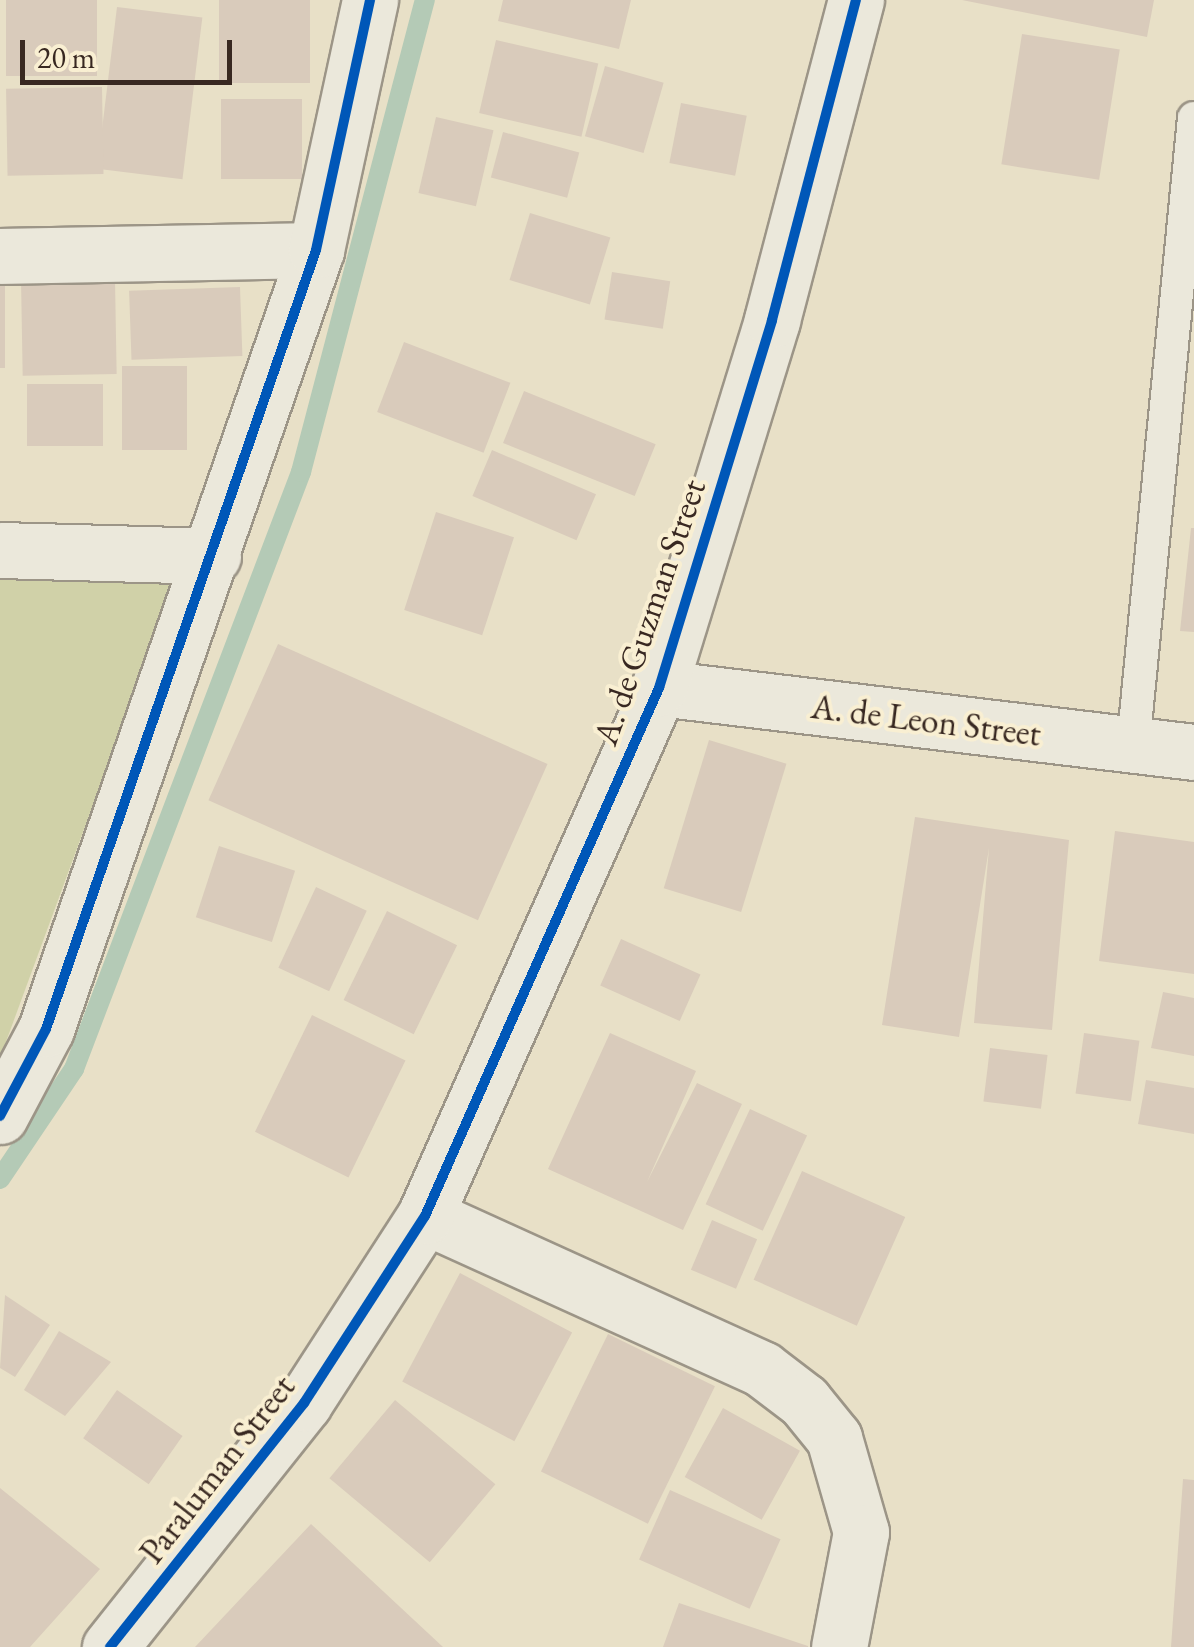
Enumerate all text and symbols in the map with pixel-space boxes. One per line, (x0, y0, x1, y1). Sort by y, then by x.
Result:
scale bar (25, 20, 238, 82)
text: 20 m (37, 38, 95, 77)
street label: A. de Guzman Street (584, 474, 714, 750)
street label: A. de Leon Street (809, 685, 1043, 755)
street label: Paraluman Street (130, 1366, 304, 1572)

